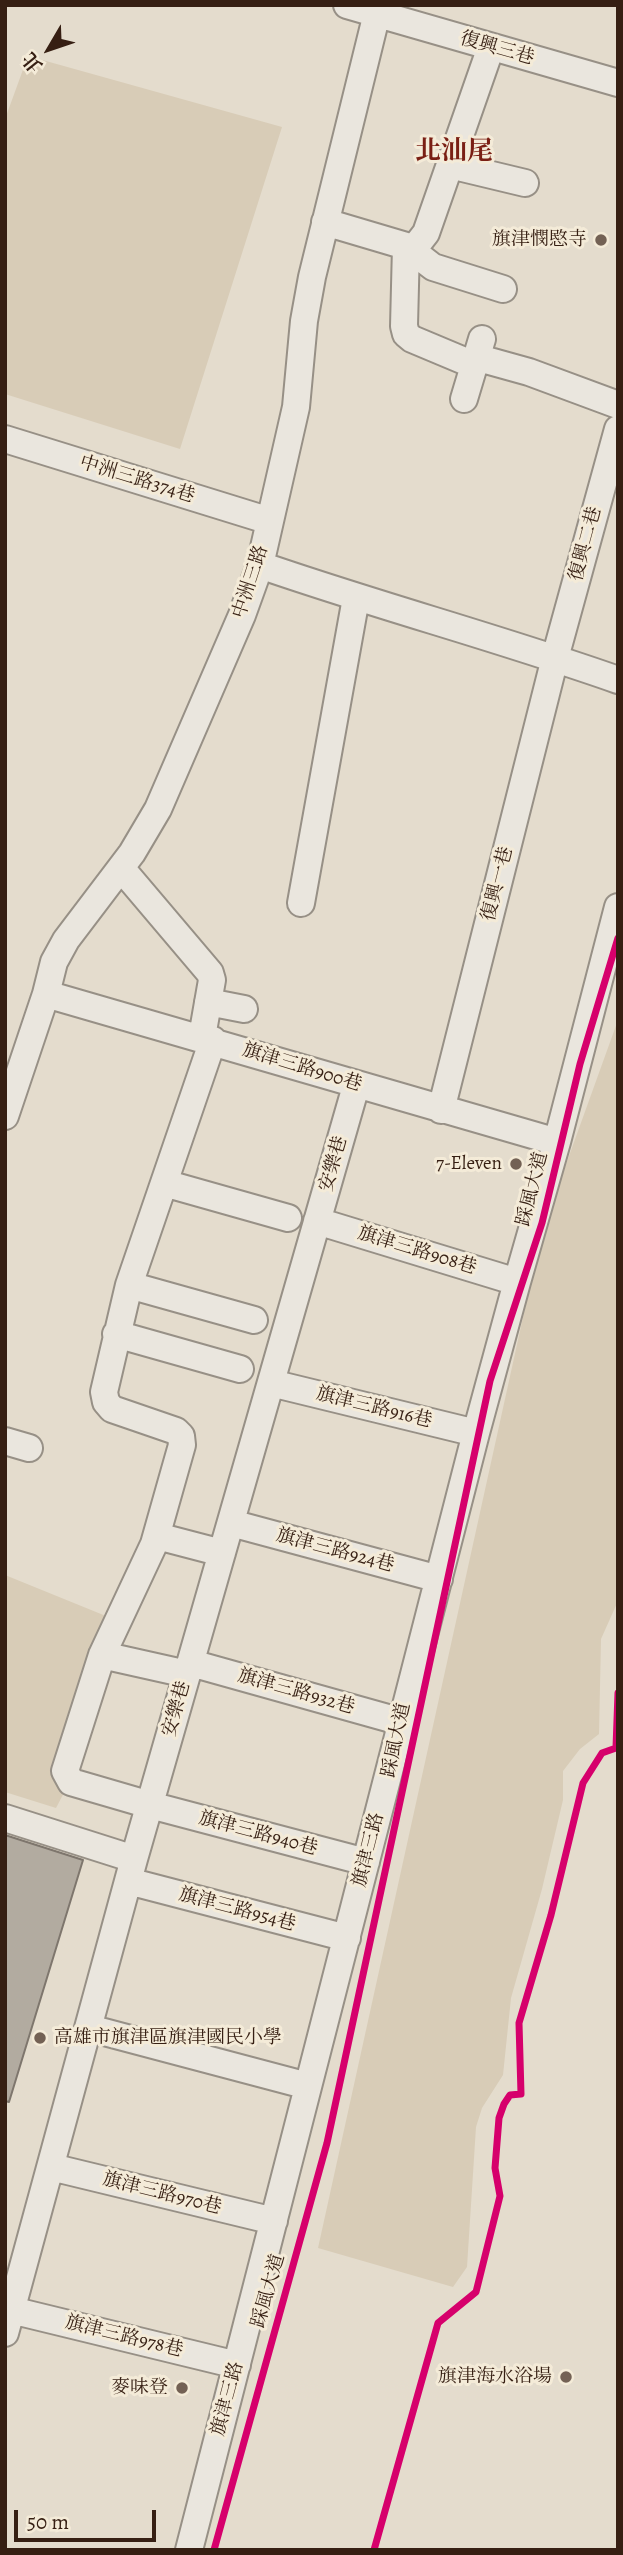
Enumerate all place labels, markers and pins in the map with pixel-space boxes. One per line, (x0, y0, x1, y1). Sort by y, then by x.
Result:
place label: 旗津憫愍寺 (492, 229, 587, 251)
marker: 旗津憫愍寺 (593, 232, 609, 248)
place label: 7-Eleven (436, 1153, 502, 1175)
marker: 7-Eleven (508, 1156, 524, 1172)
place label: 高雄市旗津區旗津國民小學 (54, 2027, 282, 2049)
marker: 高雄市旗津區旗津國民小學 (32, 2030, 48, 2046)
place label: 旗津海水浴場 (438, 2366, 552, 2388)
marker: 旗津海水浴場 (558, 2369, 574, 2385)
place label: 麥味登 (111, 2377, 168, 2399)
marker: 麥味登 (174, 2380, 190, 2396)

